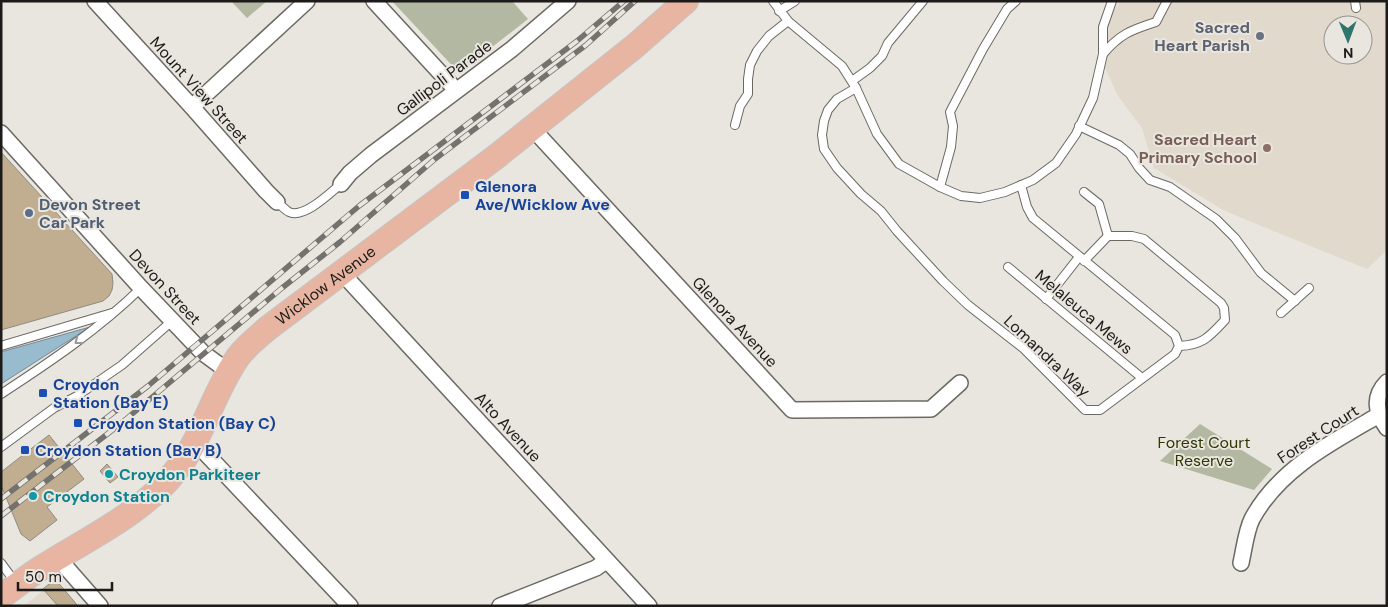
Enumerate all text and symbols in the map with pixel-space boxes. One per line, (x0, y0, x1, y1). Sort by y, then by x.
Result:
north arrow (1323, 15, 1373, 65)
place label: Sacred Heart Parish (1154, 17, 1250, 56)
marker: Sacred Heart Parish (1254, 30, 1266, 42)
street label: Mount View Street (145, 32, 253, 148)
street label: Gallipoli Parade (392, 35, 496, 121)
text: N (1343, 44, 1353, 62)
place label: Sacred Heart Primary School (1139, 129, 1257, 168)
marker: Sacred Heart Primary School (1261, 142, 1273, 154)
place label: Glenora Ave/Wicklow Ave (475, 176, 610, 215)
marker: Glenora Ave/Wicklow Ave (459, 189, 471, 201)
place label: Devon Street Car Park (39, 194, 141, 233)
marker: Devon Street Car Park (23, 207, 35, 219)
street label: Wicklow Avenue (271, 240, 380, 329)
street label: Devon Street (125, 245, 205, 329)
street label: Melaleuca Mews (1031, 265, 1137, 359)
street label: Glenora Avenue (688, 272, 782, 372)
street label: Lomandra Way (999, 311, 1095, 401)
one-way arrow (74, 335, 84, 344)
place label: Croydon Station (Bay E) (53, 374, 169, 413)
marker: Croydon Station (Bay E) (37, 387, 49, 399)
street label: Alto Avenue (470, 388, 546, 466)
street label: Forest Court (1273, 400, 1363, 468)
place label: Croydon Station (Bay C) (88, 413, 276, 434)
marker: Croydon Station (Bay C) (72, 417, 84, 429)
park label: Forest Court Reserve (1158, 432, 1250, 471)
place label: Croydon Station (Bay B) (35, 440, 222, 461)
marker: Croydon Station (Bay B) (19, 444, 31, 456)
place label: Croydon Parkiteer (119, 464, 261, 485)
marker: Croydon Parkiteer (103, 468, 115, 480)
place label: Croydon Station (43, 486, 170, 507)
marker: Croydon Station (27, 490, 39, 502)
scale bar (18, 560, 111, 592)
text: 50 m (25, 567, 62, 587)

